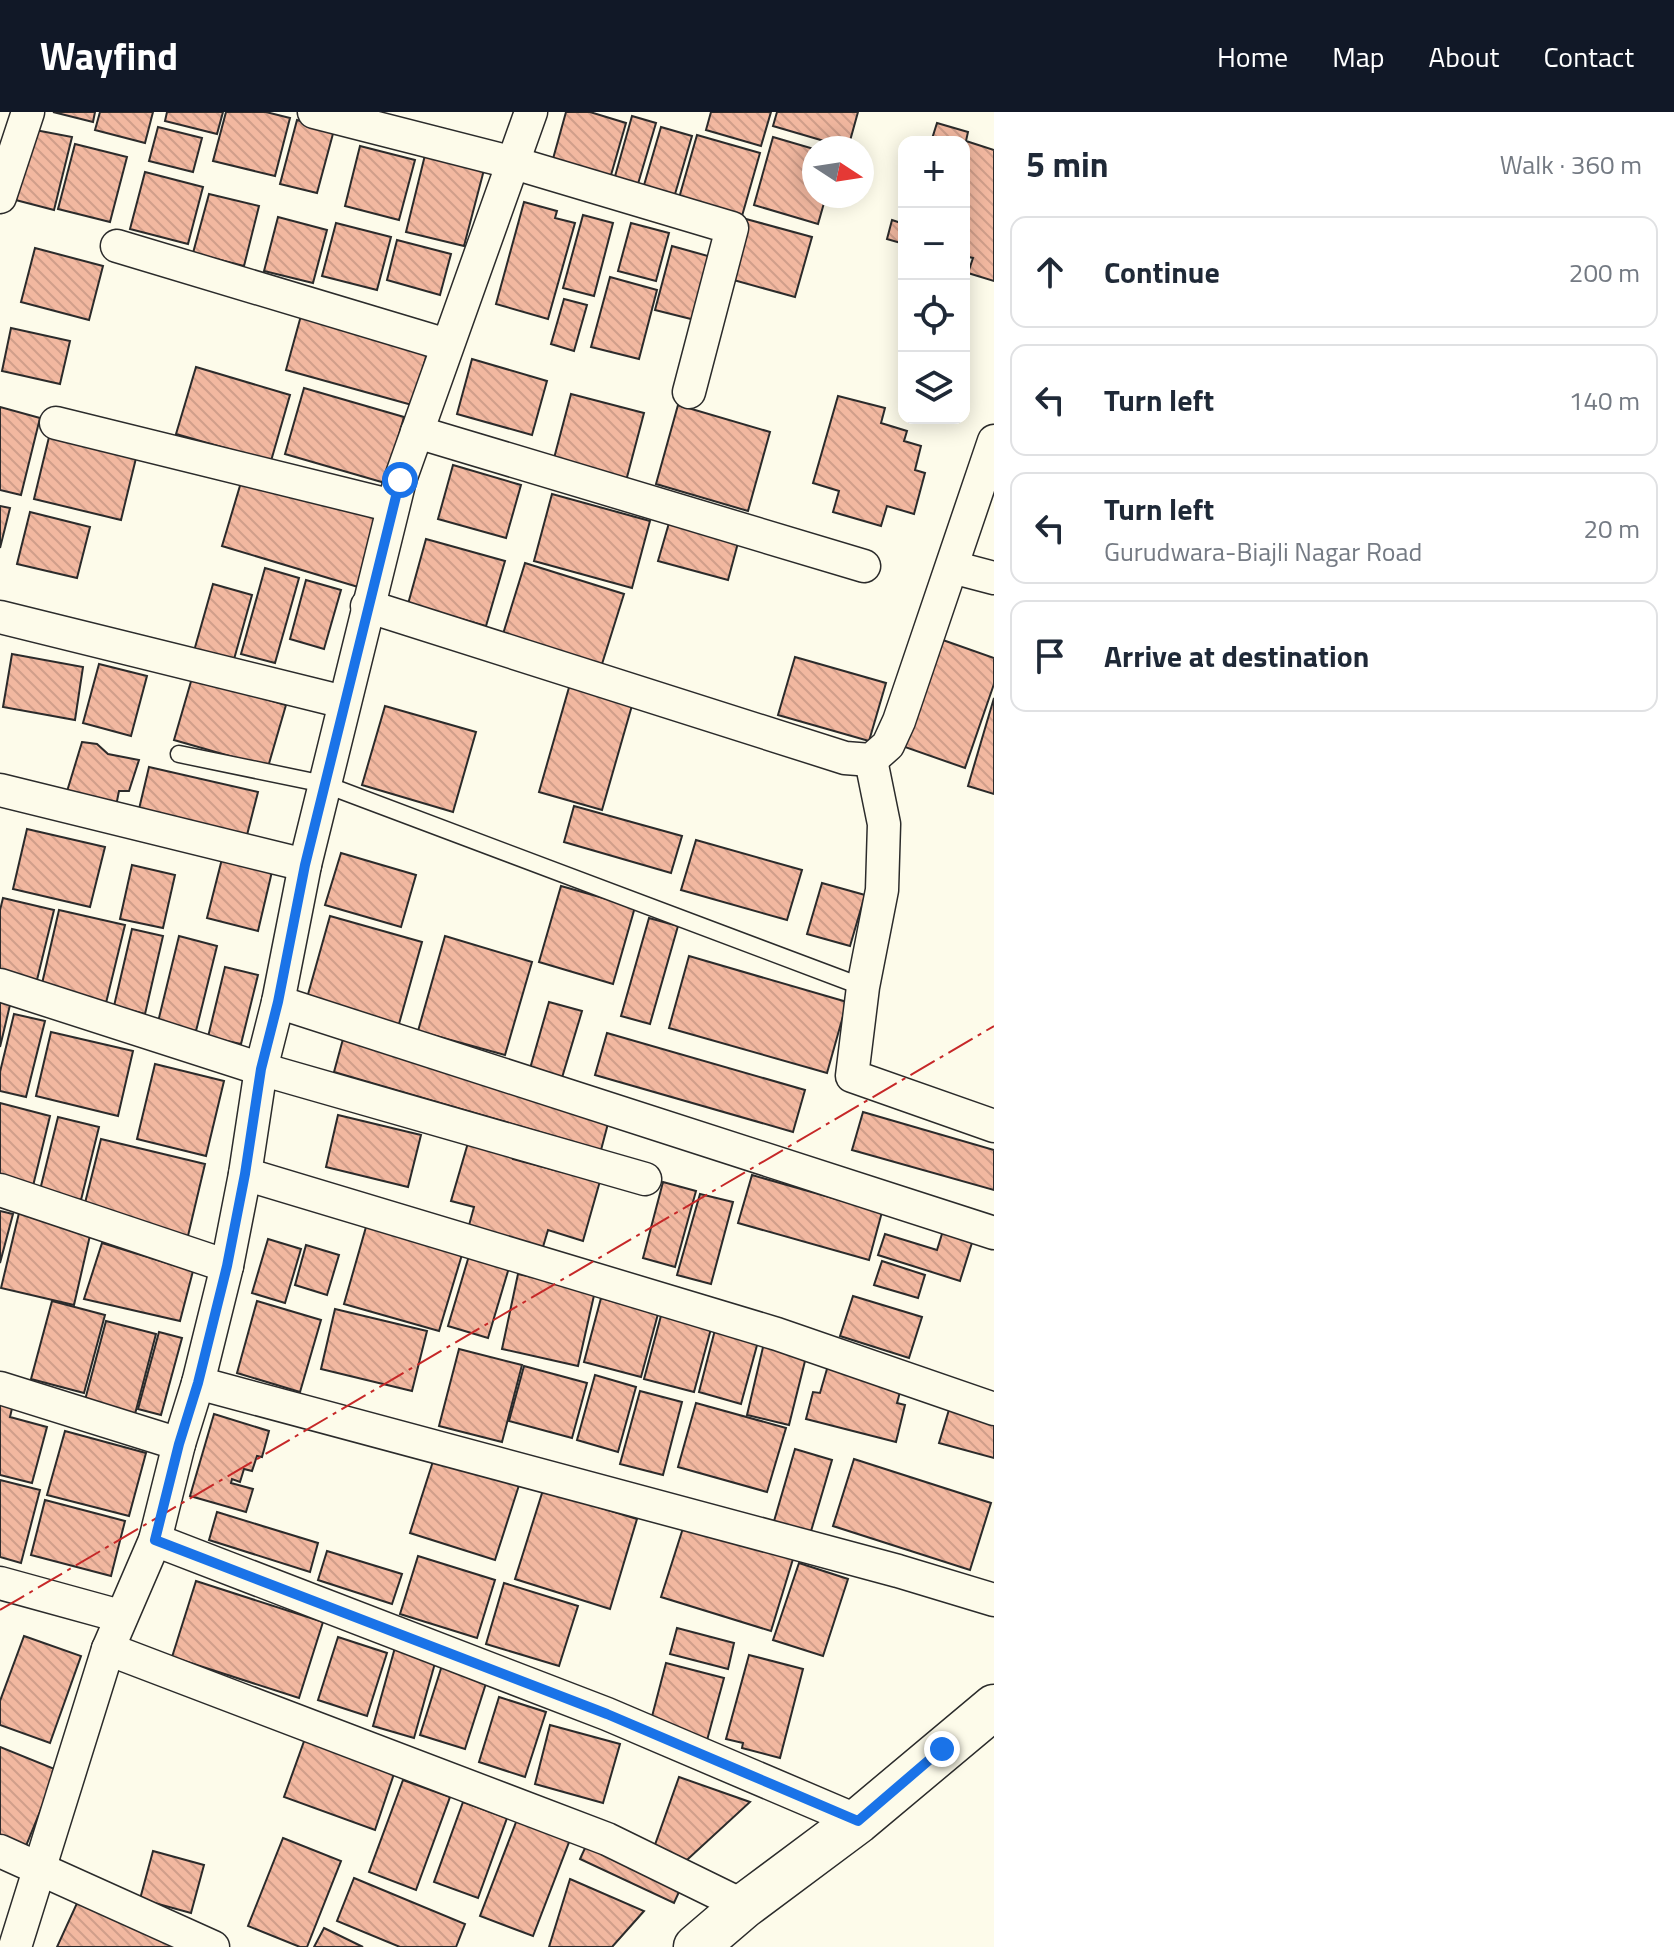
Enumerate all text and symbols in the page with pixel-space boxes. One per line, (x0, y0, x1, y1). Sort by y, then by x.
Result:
text: Wayfind (40, 27, 178, 85)
text: Home (1217, 35, 1288, 78)
text: Map (1332, 35, 1385, 78)
text: About (1429, 35, 1499, 78)
text: Contact (1543, 35, 1634, 78)
north arrow (802, 136, 874, 208)
map controls (898, 136, 970, 424)
button: + (898, 136, 970, 208)
text: 5 min (1026, 138, 1109, 190)
text: Walk · 360 m (1500, 145, 1642, 184)
button: − (898, 208, 970, 280)
text: Continue (1104, 249, 1220, 295)
icon: ahead (1028, 250, 1072, 294)
text: 200 m (1569, 253, 1640, 292)
button: locate (898, 280, 970, 352)
button: layers (898, 352, 970, 424)
text: Turn left (1104, 377, 1214, 423)
icon: left (1028, 378, 1072, 422)
text: 140 m (1569, 381, 1640, 420)
route start (382, 462, 418, 498)
text: Turn left (1104, 486, 1214, 532)
icon: left (1028, 506, 1072, 550)
text: 20 m (1583, 509, 1640, 548)
text: Gurudwara-Biajli Nagar Road (1104, 532, 1422, 571)
text: Arrive at destination (1104, 633, 1369, 679)
icon: arrive (1028, 634, 1072, 678)
route end (924, 1731, 960, 1767)

